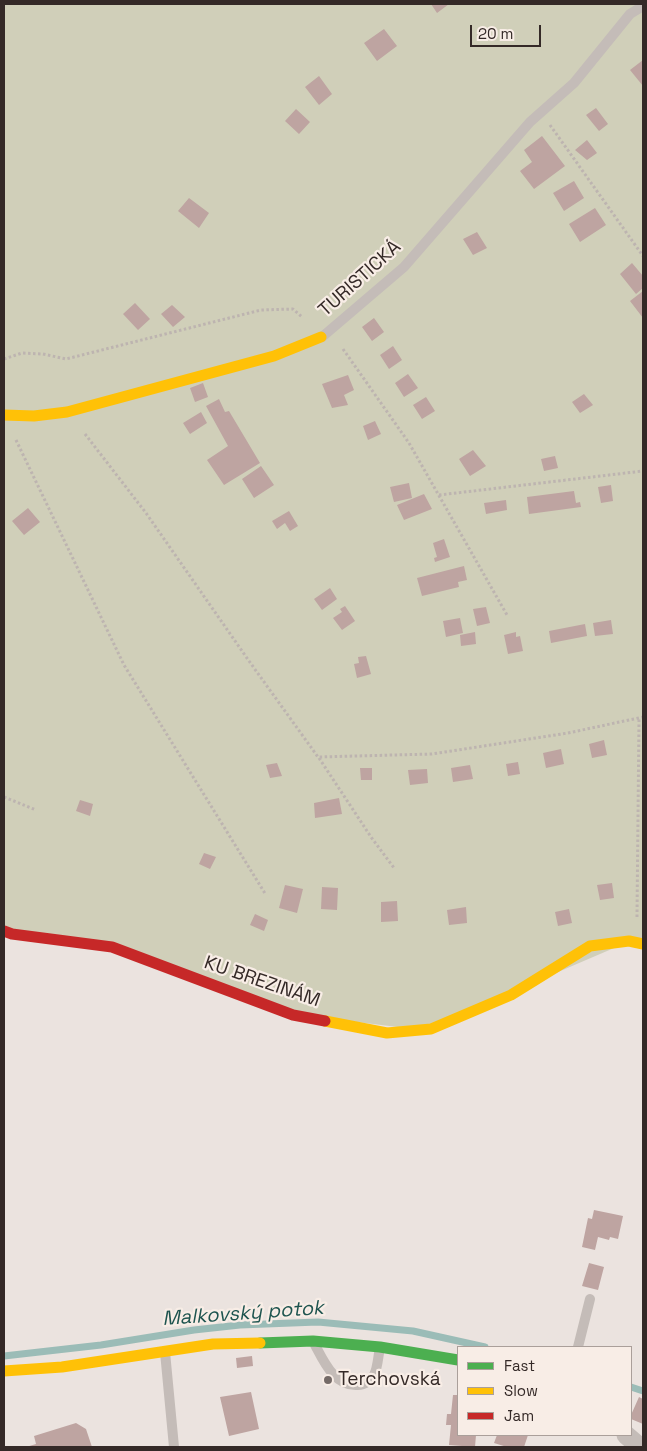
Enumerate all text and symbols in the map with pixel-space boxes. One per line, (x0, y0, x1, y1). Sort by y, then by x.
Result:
scale bar (472, 15, 543, 47)
text: 20 m (478, 24, 513, 43)
street label: TURISTICKÁ (314, 236, 406, 322)
street label: KU BREZINÁM (201, 952, 323, 1012)
water label: Malkovský potok (161, 1296, 325, 1332)
legend (457, 1346, 632, 1436)
text: Fast (504, 1356, 535, 1375)
place label: Terchovská (338, 1369, 441, 1391)
marker: Terchovská (322, 1374, 334, 1386)
text: Slow (504, 1381, 538, 1400)
text: Jam (504, 1406, 534, 1425)

